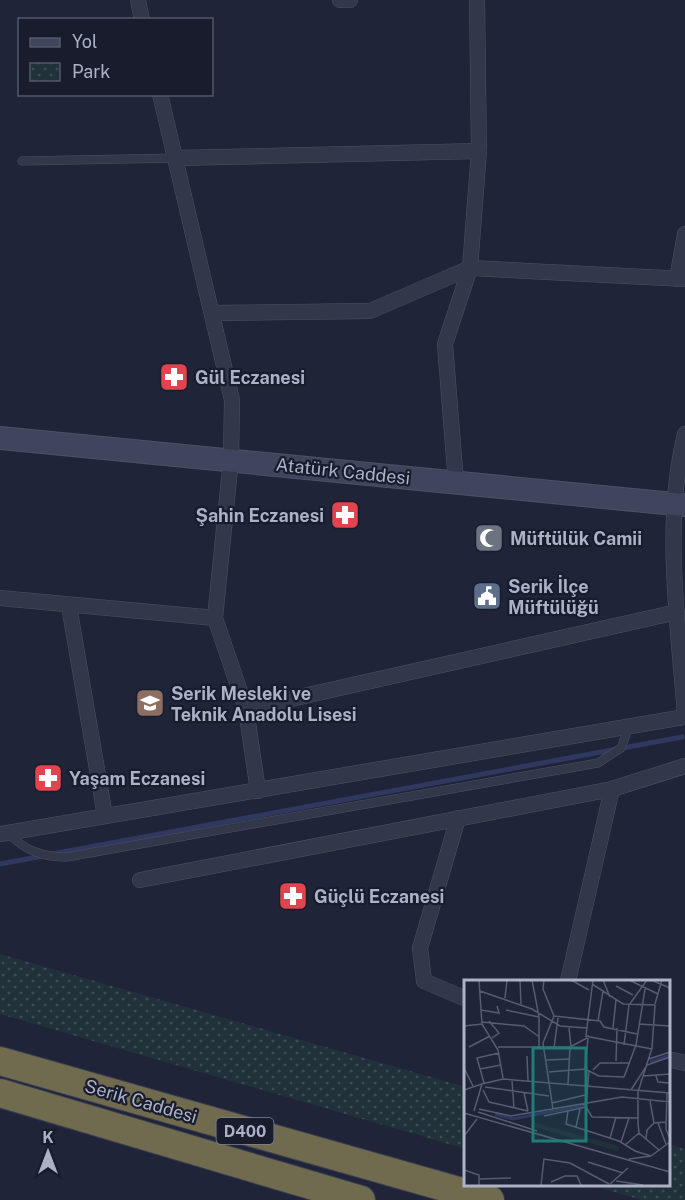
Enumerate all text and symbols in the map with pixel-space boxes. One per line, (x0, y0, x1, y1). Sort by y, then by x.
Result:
legend (18, 18, 213, 96)
text: Yol (72, 31, 97, 52)
text: Park (72, 61, 110, 82)
pharmacy icon: Gül Eczanesi (158, 361, 190, 393)
place label: Gül Eczanesi (195, 367, 305, 388)
street label: Atatürk Caddesi (275, 454, 411, 488)
pharmacy icon: Şahin Eczanesi (329, 499, 361, 531)
place label: Şahin Eczanesi (196, 505, 324, 526)
mosque icon: Müftülük Camii (473, 522, 505, 554)
place label: Müftülük Camii (510, 528, 642, 549)
place label: Serik İlçe Müftülüğü (508, 575, 599, 618)
public building icon: Serik İlçe Müftülüğü (471, 580, 503, 612)
place label: Serik Mesleki ve Teknik Anadolu Lisesi (171, 683, 357, 725)
school or university icon: Serik Mesleki ve Teknik Anadolu Lisesi (134, 687, 166, 719)
pharmacy icon: Yaşam Eczanesi (32, 762, 64, 794)
place label: Yaşam Eczanesi (69, 768, 205, 789)
pharmacy icon: Güçlü Eczanesi (277, 880, 309, 912)
place label: Güçlü Eczanesi (314, 886, 444, 907)
inset map (464, 980, 670, 1185)
street label: Serik Caddesi (82, 1075, 200, 1127)
road number: D400 (216, 1118, 274, 1144)
north arrow (18, 1122, 78, 1182)
text: K (42, 1128, 54, 1147)

